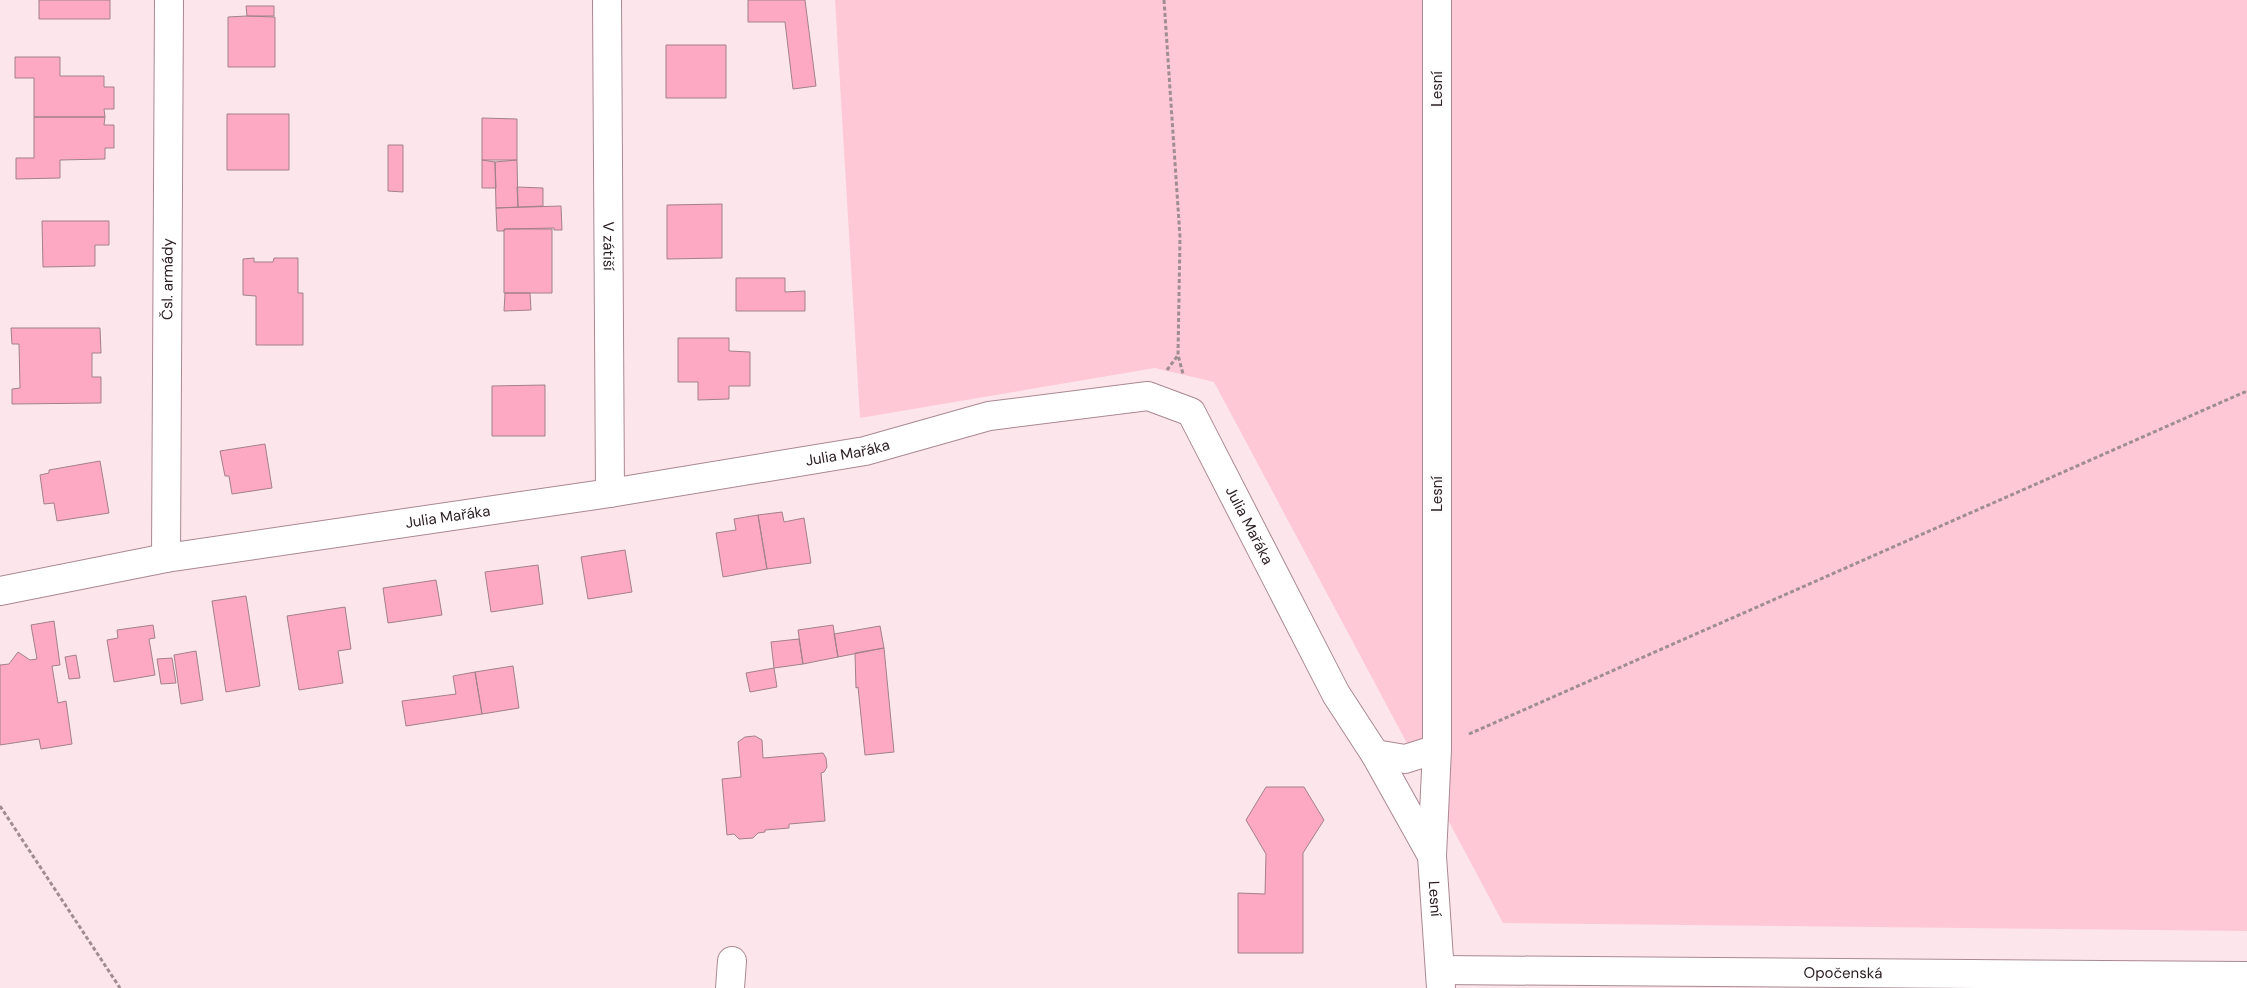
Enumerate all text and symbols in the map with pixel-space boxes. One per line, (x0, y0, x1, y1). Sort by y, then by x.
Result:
street label: Lesní (1427, 71, 1447, 107)
street label: V zátiší (598, 221, 619, 271)
street label: Čsl. armády (157, 237, 178, 320)
street label: Julia Mařáka (804, 434, 892, 471)
street label: Lesní (1427, 476, 1447, 512)
street label: Julia Mařáka (1221, 483, 1278, 568)
street label: Julia Mařáka (404, 501, 491, 533)
street label: Lesní (1424, 880, 1446, 918)
street label: Opočenská (1803, 963, 1883, 983)

